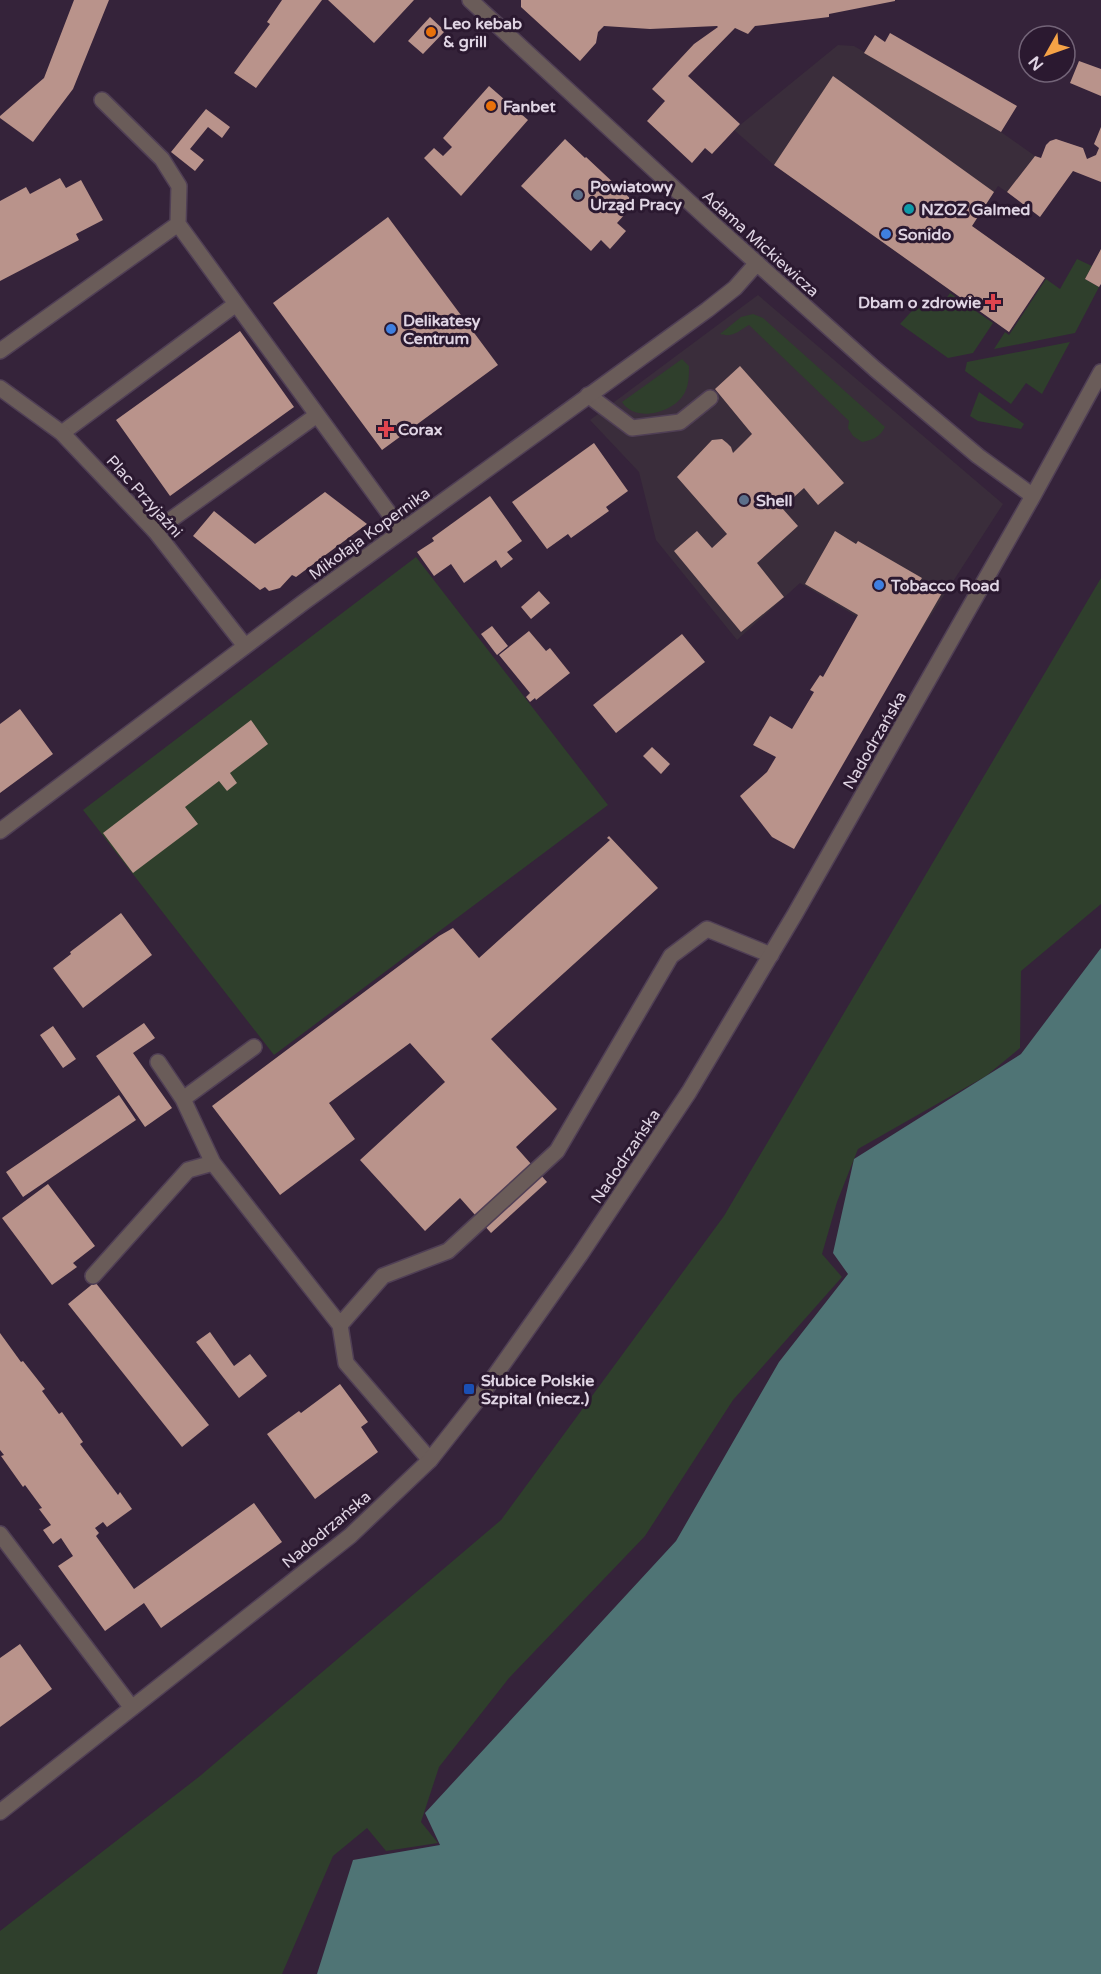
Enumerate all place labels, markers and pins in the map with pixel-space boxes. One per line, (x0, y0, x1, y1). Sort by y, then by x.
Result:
place label: Leo kebab & grill (443, 14, 522, 52)
marker: Leo kebab & grill (424, 25, 438, 39)
place label: Fanbet (503, 97, 556, 117)
marker: Fanbet (484, 99, 498, 113)
place label: Powiatowy Urząd Pracy (590, 177, 682, 215)
marker: Powiatowy Urząd Pracy (571, 188, 585, 202)
place label: NZOZ Galmed (921, 200, 1030, 220)
marker: NZOZ Galmed (902, 202, 916, 216)
place label: Sonido (898, 225, 951, 245)
marker: Sonido (879, 227, 893, 241)
place label: Dbam o zdrowie (858, 293, 981, 313)
marker: Dbam o zdrowie (986, 295, 1000, 309)
place label: Delikatesy Centrum (403, 311, 481, 349)
marker: Delikatesy Centrum (384, 322, 398, 336)
place label: Corax (398, 420, 443, 440)
marker: Corax (379, 422, 393, 436)
place label: Shell (756, 491, 793, 511)
marker: Shell (737, 493, 751, 507)
place label: Tobacco Road (890, 576, 1000, 596)
marker: Tobacco Road (872, 578, 886, 592)
place label: Słubice Polskie Szpital (niecz.) (481, 1371, 594, 1409)
marker: Słubice Polskie Szpital (niecz.) (462, 1382, 476, 1396)

